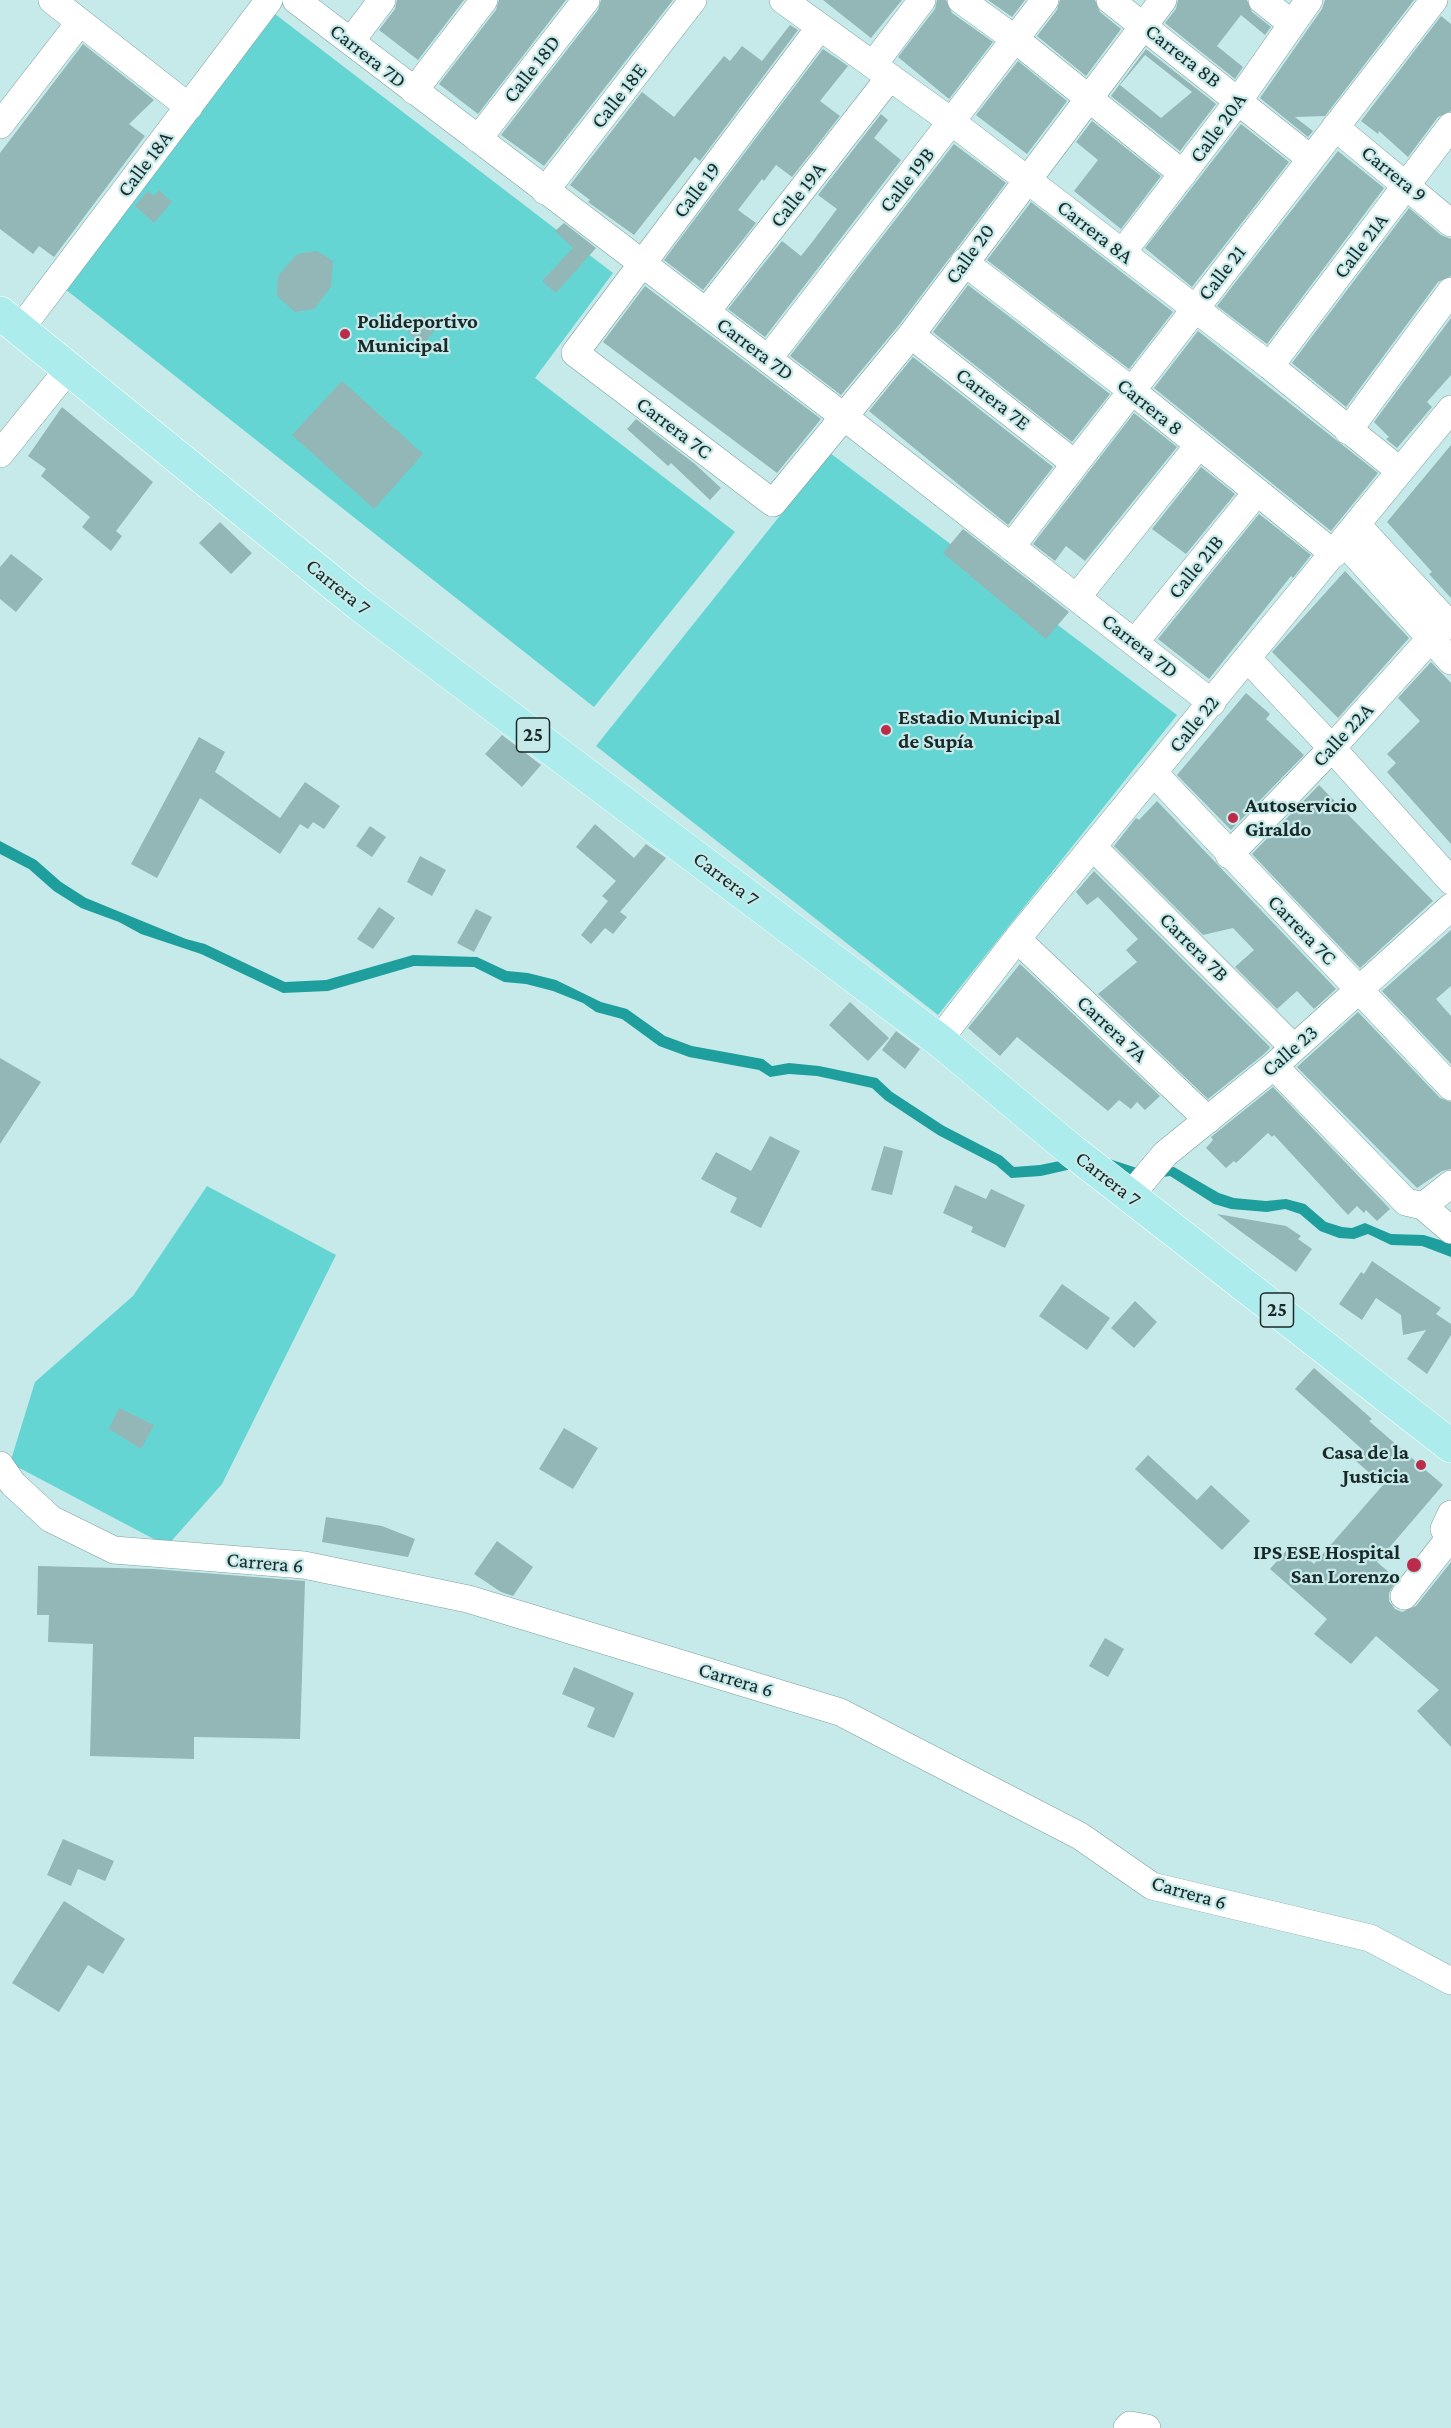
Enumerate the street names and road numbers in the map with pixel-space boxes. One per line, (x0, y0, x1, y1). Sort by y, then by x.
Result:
street label: Carrera 7D (325, 18, 411, 94)
street label: Carrera 8B (1140, 19, 1226, 93)
street label: Calle 18D (498, 30, 566, 108)
street label: Calle 18E (586, 58, 652, 134)
street label: Calle 20A (1184, 88, 1252, 168)
street label: Calle 18A (112, 126, 178, 202)
street label: Carrera 9 (1356, 140, 1432, 208)
street label: Calle 19B (874, 143, 940, 217)
street label: Calle 19 (668, 157, 726, 223)
street label: Calle 19A (765, 157, 831, 233)
street label: Carrera 8A (1052, 195, 1138, 269)
street label: Calle 21A (1328, 208, 1394, 284)
street label: Calle 20 (940, 219, 1000, 289)
street label: Calle 21 (1193, 240, 1251, 306)
street label: Carrera 7D (711, 312, 799, 386)
street label: Carrera 7E (951, 362, 1035, 436)
street label: Carrera 8 (1112, 373, 1188, 441)
street label: Carrera 7C (631, 391, 717, 465)
street label: Calle 21B (1163, 530, 1229, 604)
street label: Carrera 7 (300, 553, 376, 621)
street label: Carrera 7D (1097, 608, 1183, 684)
street label: Calle 22 (1163, 690, 1225, 758)
street label: Calle 22A (1307, 698, 1379, 772)
road number: 25 (516, 718, 550, 752)
street label: Carrera 7 (688, 846, 764, 912)
street label: Carrera 7C (1262, 890, 1342, 970)
street label: Carrera 7B (1154, 907, 1234, 987)
street label: Carrera 7A (1071, 990, 1153, 1068)
street label: Calle 23 (1257, 1020, 1323, 1082)
street label: Carrera 7 (1070, 1146, 1146, 1212)
road number: 25 (1260, 1293, 1294, 1327)
street label: Carrera 6 (226, 1547, 304, 1579)
street label: Carrera 6 (695, 1657, 777, 1703)
street label: Carrera 6 (1148, 1870, 1230, 1916)

